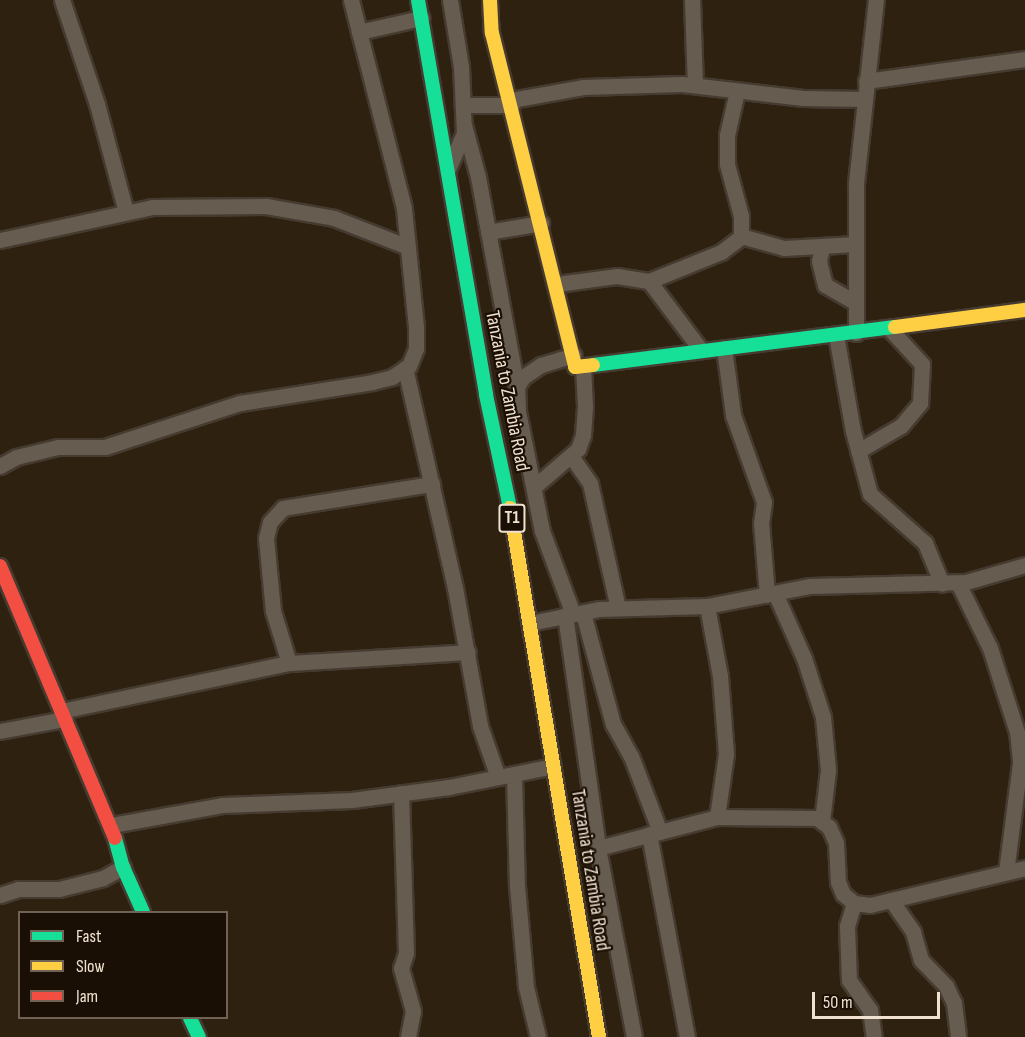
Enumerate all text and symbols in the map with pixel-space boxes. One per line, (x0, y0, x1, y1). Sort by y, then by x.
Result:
street label: Tanzania to Zambia Road (480, 309, 534, 473)
road number: T1 (497, 503, 527, 533)
street label: Tanzania to Zambia Road (565, 787, 615, 953)
legend (18, 911, 228, 1019)
text: Fast (76, 926, 101, 947)
text: Slow (76, 956, 105, 977)
scale bar (815, 980, 942, 1018)
text: Jam (76, 986, 98, 1007)
text: 50 m (823, 992, 853, 1013)

